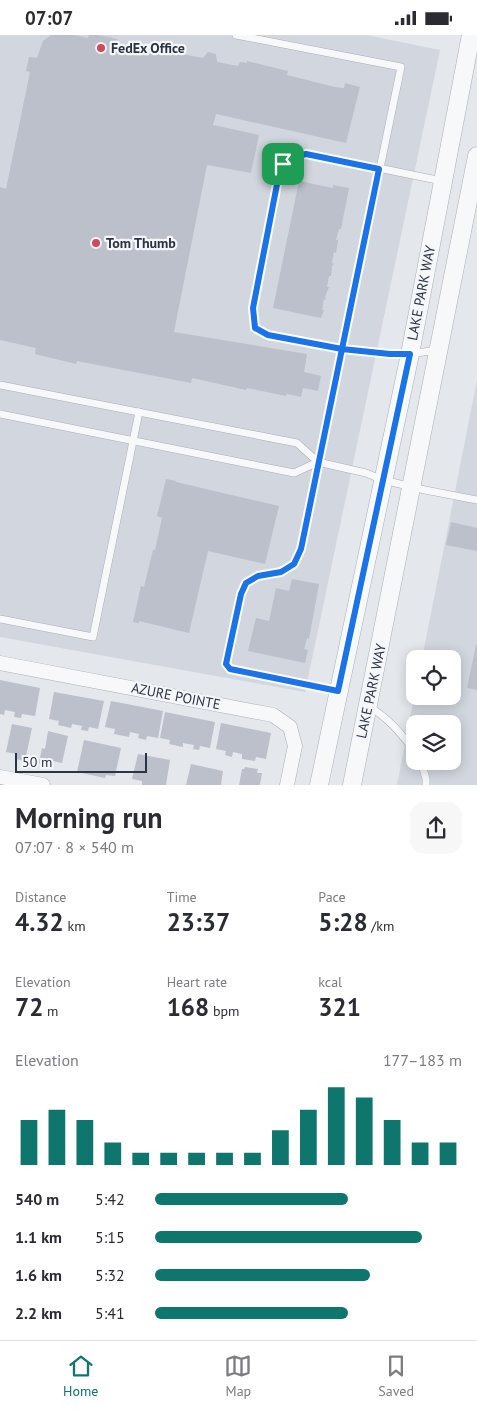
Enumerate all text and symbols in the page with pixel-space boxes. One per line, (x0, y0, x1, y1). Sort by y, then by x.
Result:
text: 07:07 (25, 6, 73, 30)
place label: FedEx Office (111, 39, 185, 57)
marker: FedEx Office (95, 42, 107, 54)
pin (262, 143, 304, 185)
icon: arrive (269, 150, 297, 178)
place label: Tom Thumb (106, 234, 176, 252)
marker: Tom Thumb (90, 237, 102, 249)
street label: LAKE PARK WAY (403, 244, 439, 342)
street label: LAKE PARK WAY (352, 642, 390, 740)
map controls (406, 650, 461, 770)
button: locate (406, 650, 461, 705)
street label: AZURE POINTE (130, 679, 222, 713)
button: layers (406, 715, 461, 770)
scale bar (15, 750, 148, 773)
text: 50 m (22, 753, 52, 771)
text: Morning run (15, 799, 163, 836)
button: share (410, 802, 462, 854)
text: 07:07 · 8 × 540 m (15, 837, 134, 857)
text: Distance (15, 888, 66, 906)
text: Time (167, 888, 197, 906)
text: Pace (318, 888, 346, 906)
text: 4.32 (15, 906, 64, 938)
text: 23:37 (167, 906, 230, 938)
text: 5:28 (318, 906, 368, 938)
text: km (64, 917, 86, 935)
text: /km (368, 917, 394, 935)
text: Elevation (15, 973, 71, 991)
text: Heart rate (167, 973, 227, 991)
text: kcal (318, 973, 342, 991)
text: 72 (15, 991, 43, 1023)
text: 168 (167, 991, 209, 1023)
text: 321 (318, 991, 361, 1023)
text: m (43, 1002, 58, 1020)
text: bpm (209, 1002, 239, 1020)
text: Elevation (15, 1050, 79, 1070)
text: 177–183 m (383, 1050, 462, 1070)
text: 540 m (15, 1189, 59, 1209)
text: 5:42 (95, 1189, 125, 1209)
text: 1.1 km (15, 1227, 62, 1247)
text: 5:15 (95, 1227, 125, 1247)
text: 1.6 km (15, 1265, 62, 1285)
text: 5:32 (95, 1265, 125, 1285)
text: 2.2 km (15, 1303, 62, 1323)
text: 5:41 (95, 1303, 125, 1323)
tab: Home (63, 1352, 98, 1400)
tab: Map (224, 1352, 252, 1400)
tab: Saved (378, 1352, 414, 1400)

